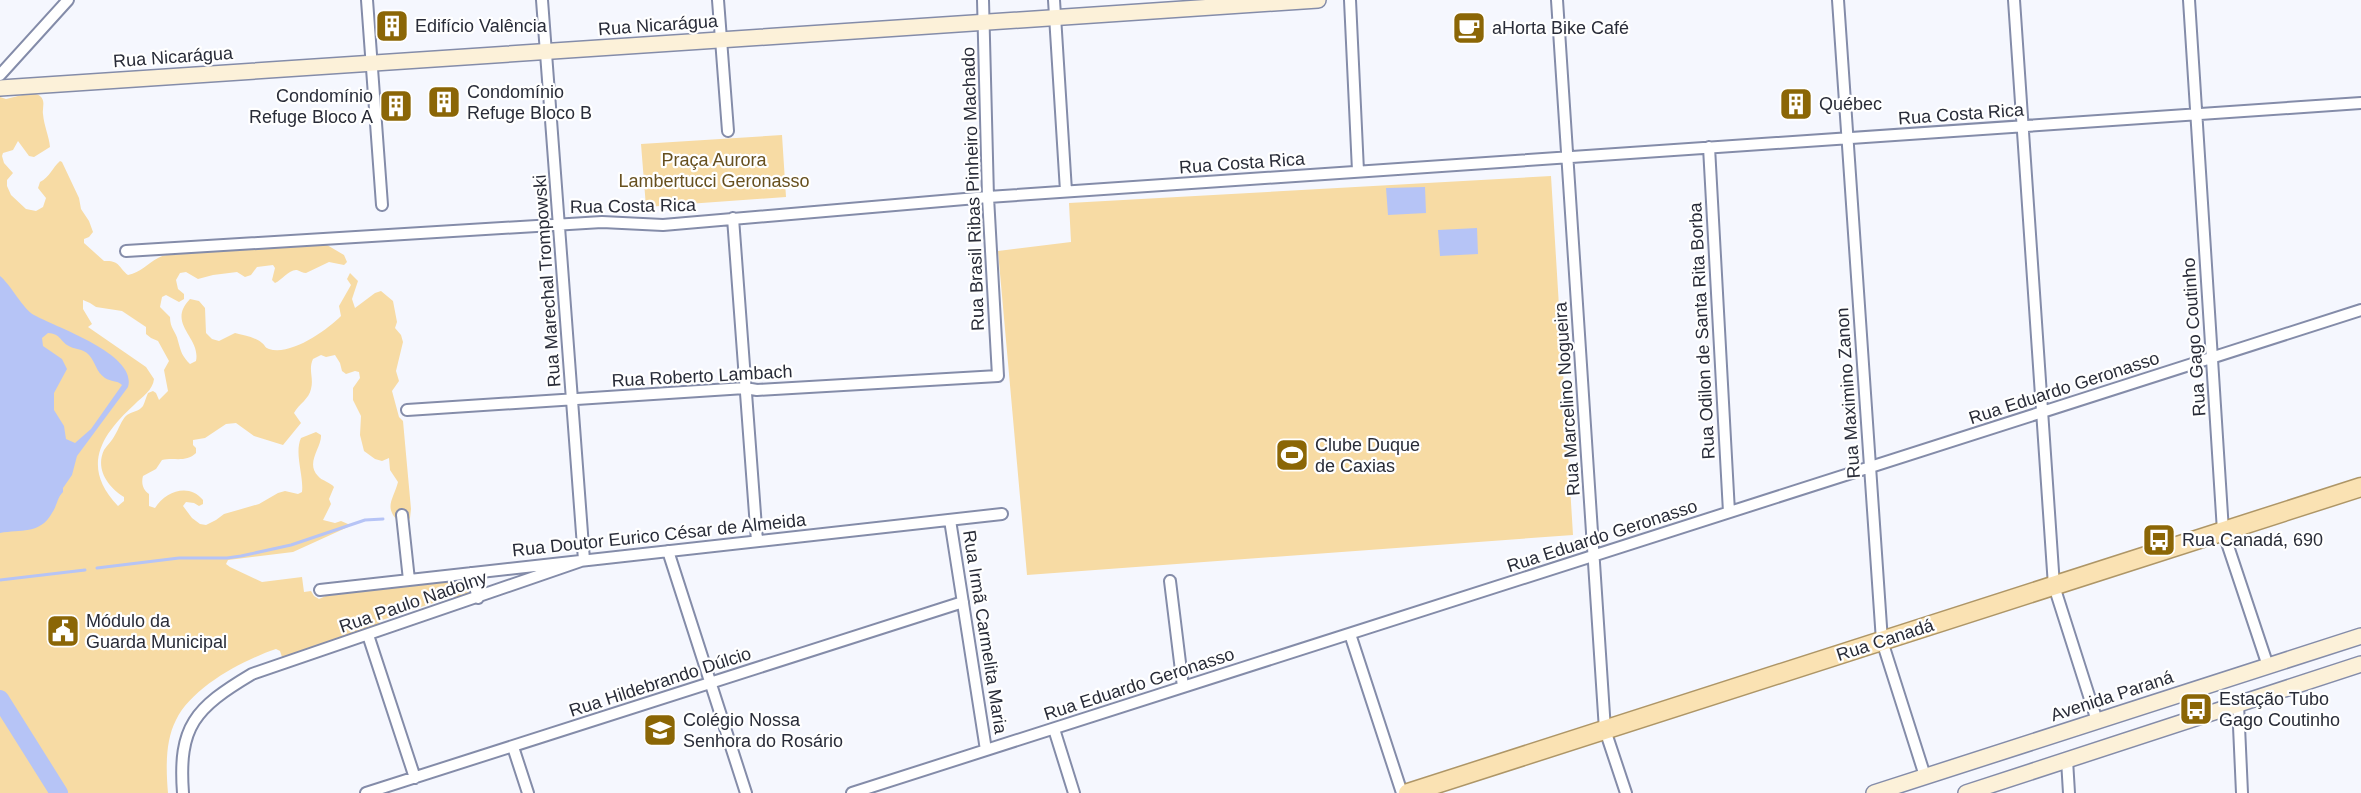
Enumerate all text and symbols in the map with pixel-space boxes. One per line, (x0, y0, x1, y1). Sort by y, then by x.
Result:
building icon: Edifício Valência (374, 8, 410, 44)
cafe icon: aHorta Bike Café (1451, 10, 1487, 46)
street label: Rua Nicarágua (597, 11, 720, 39)
place label: Edifício Valência (415, 16, 548, 36)
place label: aHorta Bike Café (1492, 18, 1629, 38)
street label: Rua Nicarágua (112, 43, 235, 71)
street label: Rua Brasil Ribas Pinheiro Machado (958, 47, 988, 331)
place label: Condomínio Refuge Bloco B (467, 82, 592, 123)
building icon: Condomínio Refuge Bloco B (426, 84, 462, 120)
place label: Condomínio Refuge Bloco A (249, 86, 373, 127)
building icon: Québec (1778, 86, 1814, 122)
building icon: Condomínio Refuge Bloco A (378, 88, 414, 124)
place label: Québec (1819, 94, 1882, 114)
street label: Rua Costa Rica (1897, 100, 2026, 128)
street label: Rua Costa Rica (1178, 149, 1307, 177)
park label: Praça Aurora Lambertucci Geronasso (618, 150, 810, 191)
street label: Rua Marechal Trompowski (530, 174, 564, 388)
street label: Rua Costa Rica (570, 195, 697, 217)
street label: Rua Odilon de Santa Rita Borba (1685, 201, 1719, 460)
street label: Rua Gago Coutinho (2178, 257, 2210, 417)
street label: Rua Marcelino Nogueira (1550, 301, 1584, 497)
street label: Rua Maximino Zanon (1832, 307, 1864, 479)
street label: Rua Eduardo Geronasso (1966, 348, 2162, 428)
street label: Rua Roberto Lambach (611, 361, 793, 391)
place label: Clube Duque de Caxias (1315, 435, 1420, 476)
sports icon: Clube Duque de Caxias (1274, 437, 1310, 473)
street label: Rua Eduardo Geronasso (1504, 496, 1700, 576)
street label: Rua Doutor Eurico César de Almeida (511, 510, 808, 560)
bus stop icon: Rua Canadá, 690 (2141, 522, 2177, 558)
street label: Rua Irmã Carmelita Maria (959, 529, 1011, 736)
place label: Rua Canadá, 690 (2182, 530, 2323, 550)
street label: Rua Paulo Nadolny (336, 567, 490, 637)
place label: Módulo da Guarda Municipal (86, 611, 227, 652)
public building icon: Módulo da Guarda Municipal (45, 613, 81, 649)
street label: Rua Canadá (1834, 615, 1937, 665)
street label: Rua Hildebrando Dúlcio (567, 643, 753, 721)
street label: Rua Eduardo Geronasso (1041, 644, 1237, 724)
street label: Avenida Paraná (2048, 666, 2177, 725)
place label: Estação Tubo Gago Coutinho (2219, 689, 2340, 730)
bus stop icon: Estação Tubo Gago Coutinho (2178, 691, 2214, 727)
place label: Colégio Nossa Senhora do Rosário (683, 710, 843, 751)
school or university icon: Colégio Nossa Senhora do Rosário (642, 712, 678, 748)

